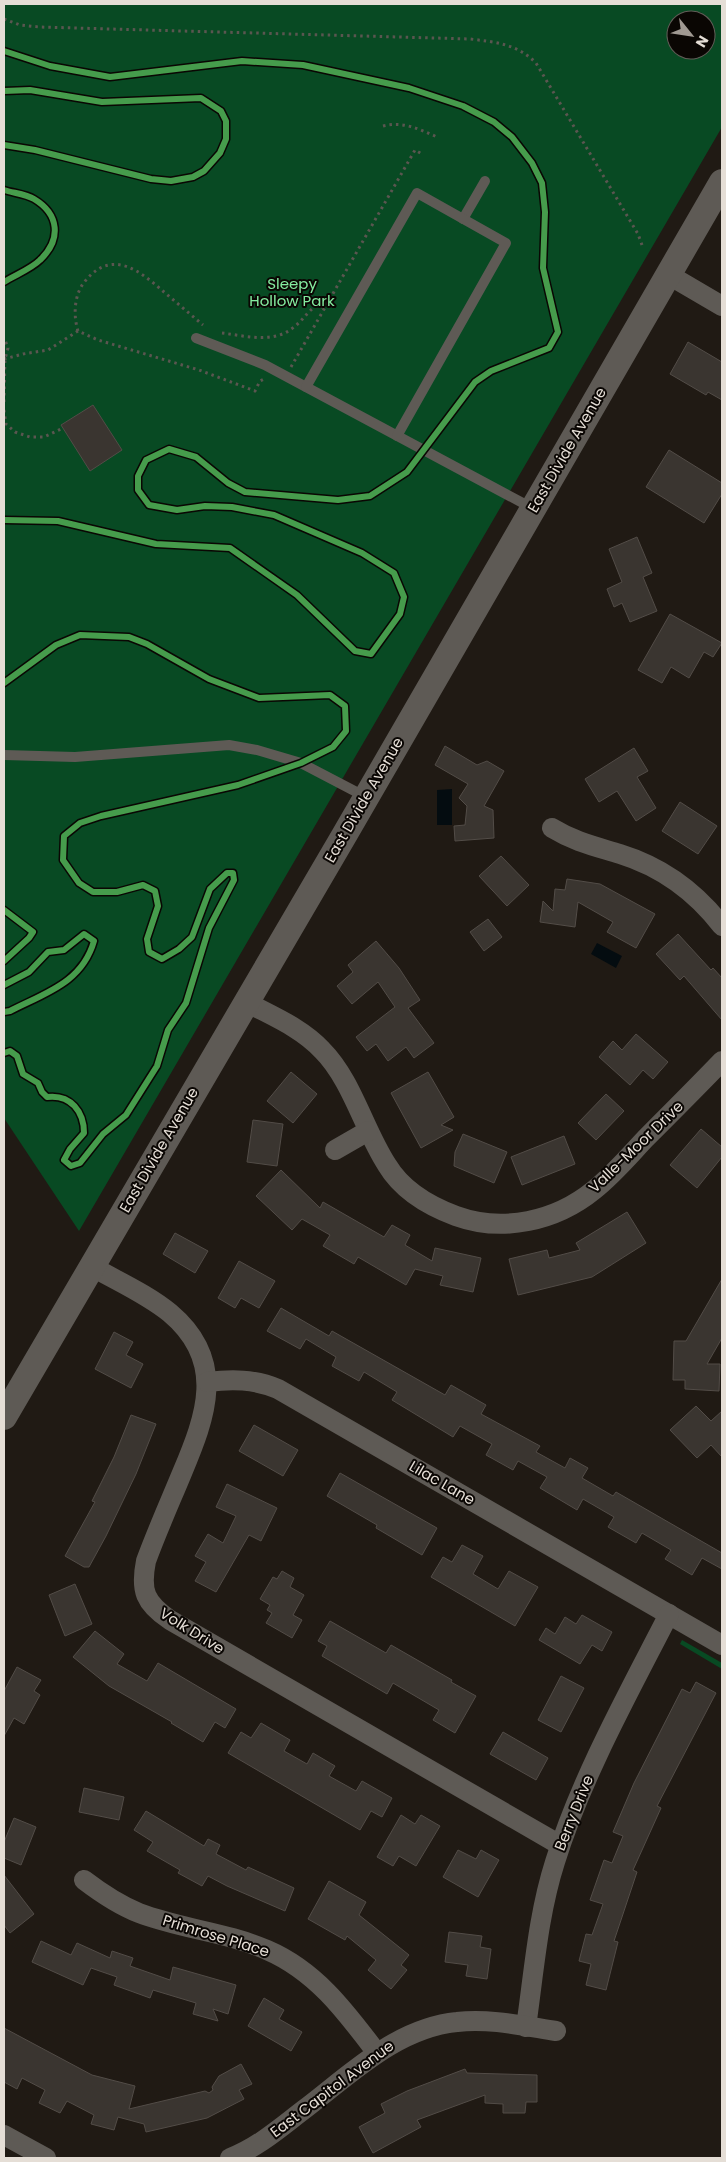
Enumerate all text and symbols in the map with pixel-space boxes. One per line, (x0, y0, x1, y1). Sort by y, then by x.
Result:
north arrow (666, 10, 716, 60)
text: N (691, 32, 714, 51)
park label: Sleepy Hollow Park (249, 273, 335, 311)
street label: East Divide Avenue (522, 383, 611, 516)
street label: East Divide Avenue (319, 733, 408, 866)
street label: East Divide Avenue (114, 1083, 203, 1216)
street label: Valle-Moor Drive (584, 1096, 688, 1197)
street label: Lilac Lane (406, 1455, 479, 1510)
street label: Volk Drive (156, 1602, 229, 1659)
street label: Berry Drive (549, 1772, 598, 1854)
street label: Primrose Place (160, 1909, 272, 1962)
street label: East Capitol Avenue (266, 2035, 398, 2142)

